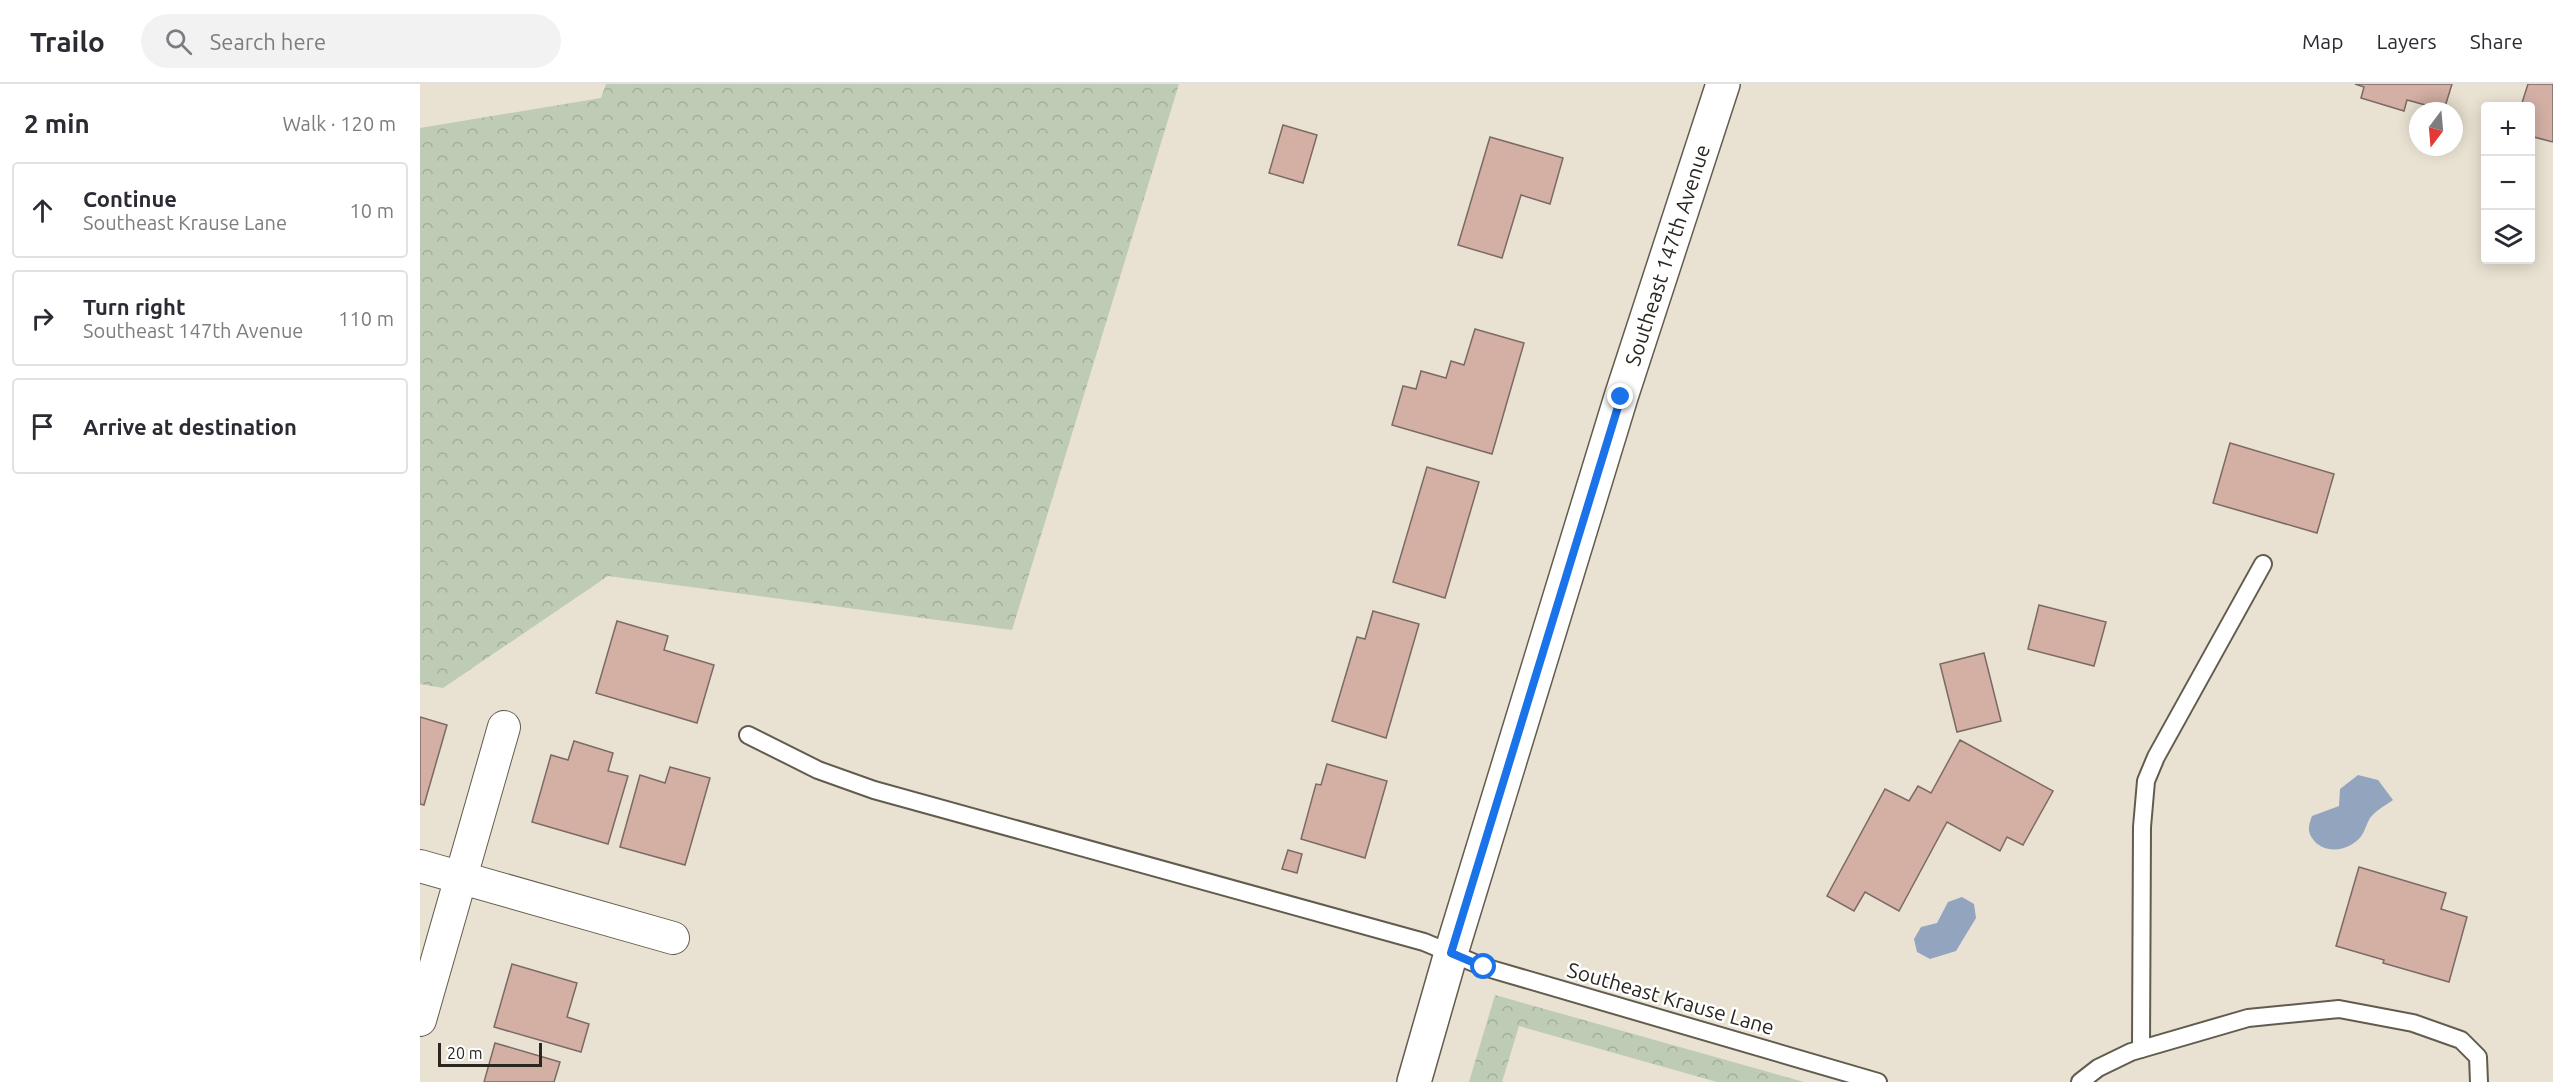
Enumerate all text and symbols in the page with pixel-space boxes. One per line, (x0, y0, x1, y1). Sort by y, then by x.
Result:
search box (141, 14, 561, 68)
icon: search (162, 25, 195, 58)
text: Trailo (30, 26, 105, 57)
text: Search here (210, 29, 326, 54)
text: Map (2302, 29, 2343, 53)
text: Layers (2376, 29, 2437, 53)
text: Share (2470, 29, 2523, 53)
north arrow (2409, 102, 2463, 156)
map controls (2481, 102, 2535, 264)
button: + (2481, 102, 2535, 156)
text: 2 min (24, 109, 90, 138)
text: Walk · 120 m (283, 112, 396, 135)
street label: Southeast 147th Avenue (1620, 141, 1714, 369)
button: − (2481, 156, 2535, 210)
text: Continue (83, 186, 177, 211)
icon: ahead (26, 194, 59, 227)
text: 10 m (350, 199, 394, 222)
button: layers (2481, 210, 2535, 264)
text: Southeast Krause Lane (83, 211, 287, 234)
text: Turn right (83, 294, 185, 319)
icon: right (26, 302, 59, 335)
text: 110 m (338, 307, 394, 330)
text: Southeast 147th Avenue (83, 319, 303, 342)
route end (1607, 383, 1633, 409)
icon: arrive (26, 410, 59, 443)
text: Arrive at destination (83, 414, 297, 439)
route start (1470, 953, 1496, 979)
street label: Southeast Krause Lane (1565, 957, 1777, 1039)
scale bar (438, 1040, 542, 1068)
text: 20 m (447, 1044, 483, 1062)

